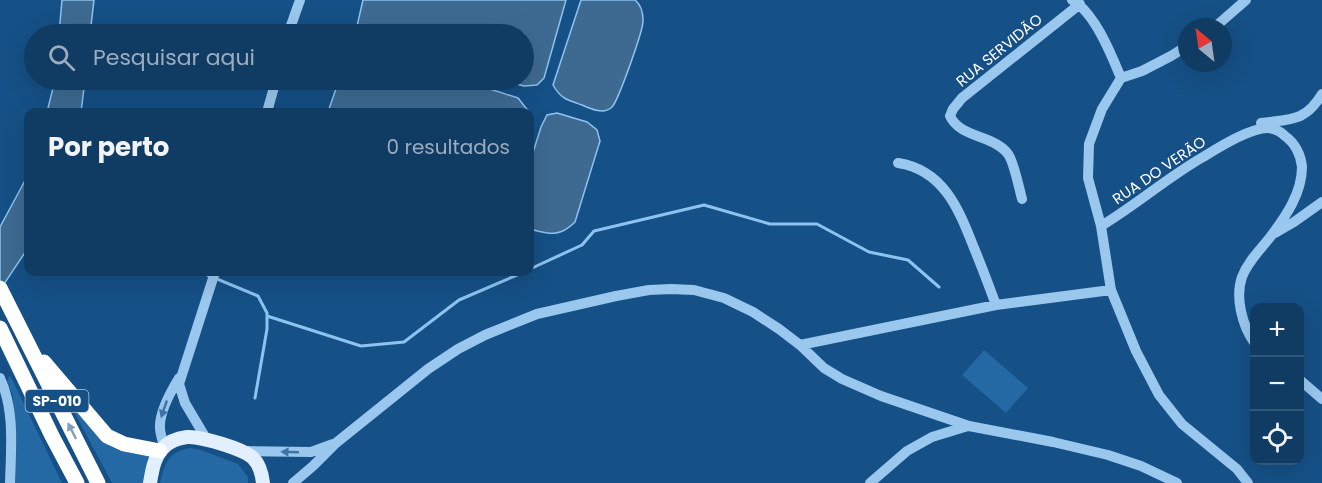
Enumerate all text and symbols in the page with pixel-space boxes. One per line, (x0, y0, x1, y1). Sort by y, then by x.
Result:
street label: RUA SERVIDÃO (951, 9, 1047, 91)
north arrow (1178, 18, 1232, 72)
search box (24, 24, 534, 90)
icon: search (45, 41, 78, 74)
text: Pesquisar aqui (93, 42, 255, 73)
text: Por perto (48, 129, 169, 165)
street label: RUA DO VERÃO (1108, 131, 1210, 209)
text: 0 resultados (387, 133, 510, 161)
map controls (1250, 303, 1304, 465)
button: + (1250, 303, 1304, 357)
button: − (1250, 357, 1304, 411)
road number: SP-010 (26, 390, 88, 412)
one-way arrow (159, 401, 169, 419)
button: locate (1250, 411, 1304, 465)
one-way arrow (67, 422, 77, 439)
one-way arrow (281, 447, 300, 456)

